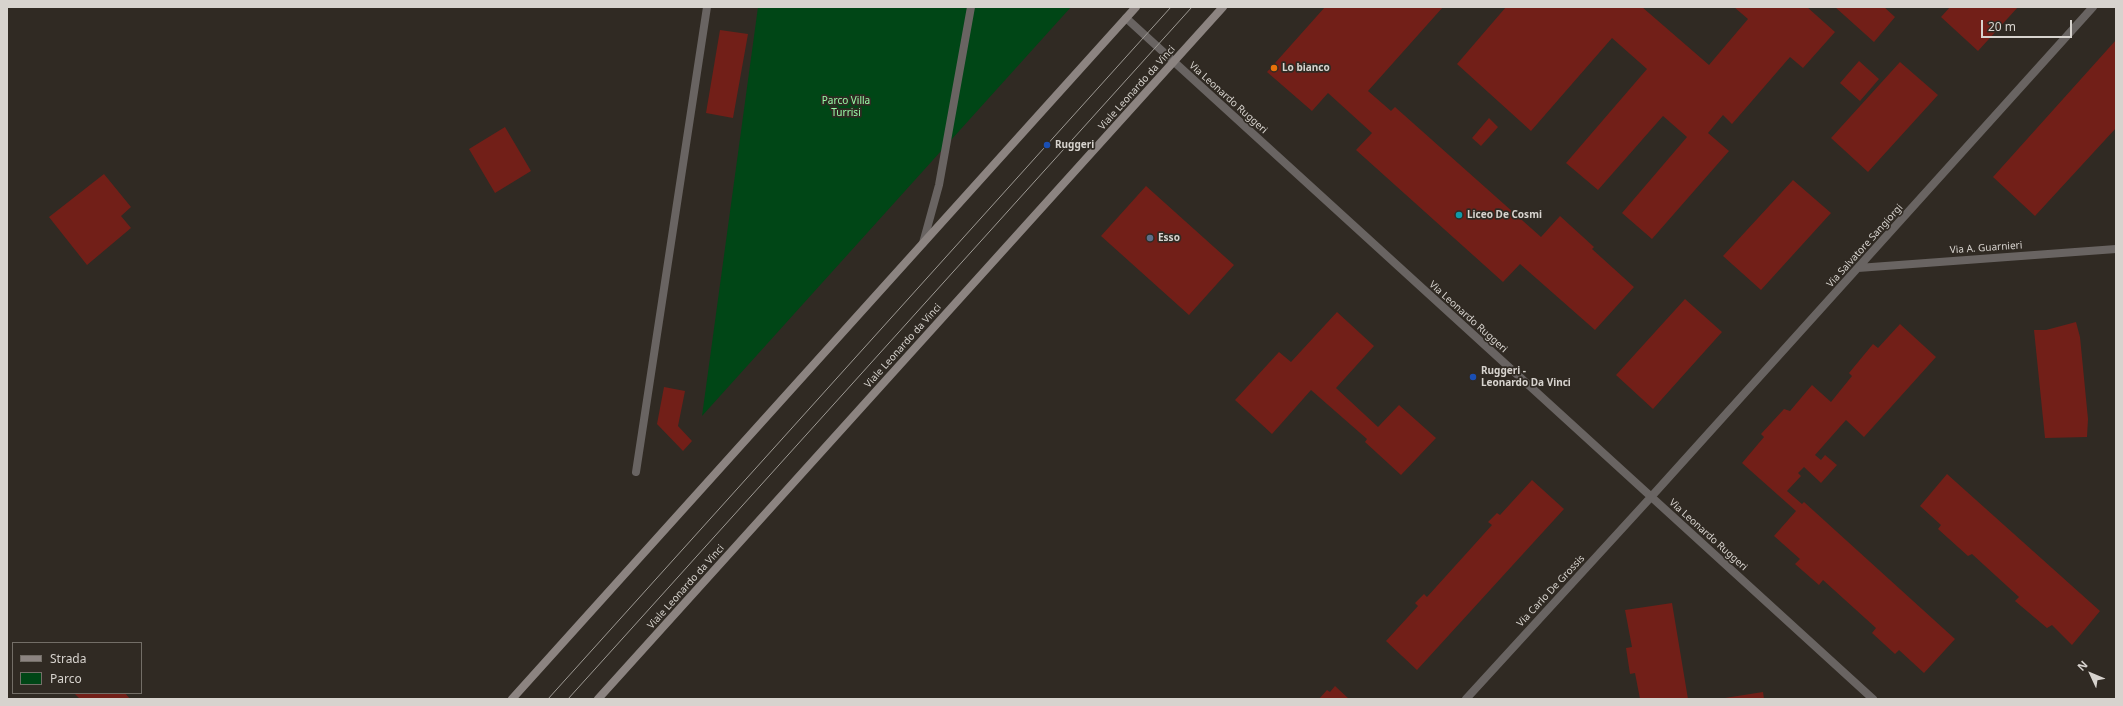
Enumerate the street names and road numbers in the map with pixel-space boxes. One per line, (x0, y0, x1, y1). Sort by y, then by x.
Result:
street label: Viale Leonardo da Vinci (1096, 43, 1178, 133)
street label: Via Leonardo Ruggeri (1186, 60, 1270, 136)
street label: Via Salvatore Sangiorgi (1824, 202, 1906, 290)
street label: Via A. Guarnieri (1949, 239, 2023, 257)
street label: Via Leonardo Ruggeri (1426, 279, 1510, 355)
street label: Viale Leonardo da Vinci (862, 301, 944, 391)
street label: Via Leonardo Ruggeri (1666, 497, 1750, 573)
street label: Viale Leonardo da Vinci (645, 542, 727, 632)
street label: Via Carlo De Grossis (1515, 553, 1587, 629)

